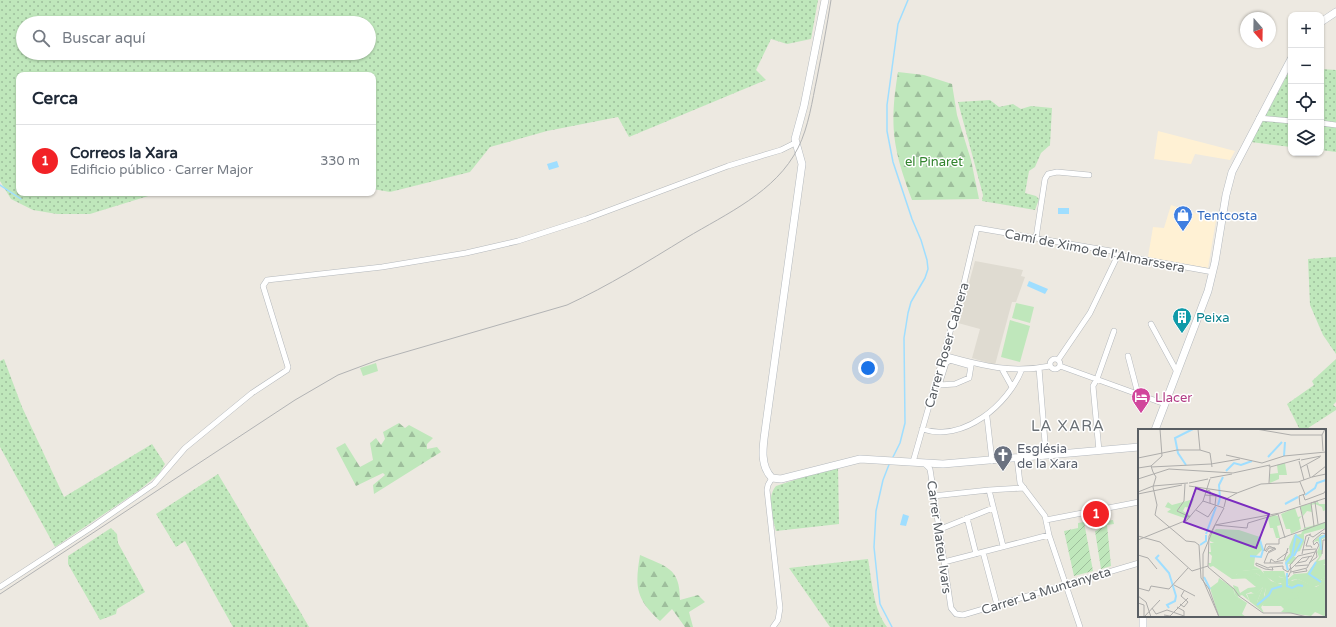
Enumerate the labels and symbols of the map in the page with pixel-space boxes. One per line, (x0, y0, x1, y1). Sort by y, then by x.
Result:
north arrow (1240, 12, 1276, 48)
park label: el Pinaret (905, 154, 963, 170)
shop icon: Tentcosta (1172, 204, 1194, 232)
place label: Tentcosta (1197, 208, 1257, 224)
street label: Camí de Ximo de l'Almarssera (1003, 226, 1186, 276)
street label: Carrer Roser Cabrera (921, 281, 973, 410)
building icon: Peixa (1171, 306, 1193, 334)
place label: Peixa (1196, 310, 1230, 326)
your location (858, 358, 878, 378)
hotel icon: Llacer (1130, 386, 1152, 414)
place label: Llacer (1155, 390, 1192, 406)
district label: LA XARA (1031, 417, 1105, 435)
inset map (1138, 429, 1326, 617)
place label: Església de la Xara (1017, 441, 1078, 472)
church icon: Església de la Xara (992, 444, 1014, 472)
street label: Carrer Mateu Ivars (923, 480, 955, 595)
pin: 1 (1083, 499, 1109, 529)
street label: Carrer La Muntanyeta (980, 564, 1113, 618)

